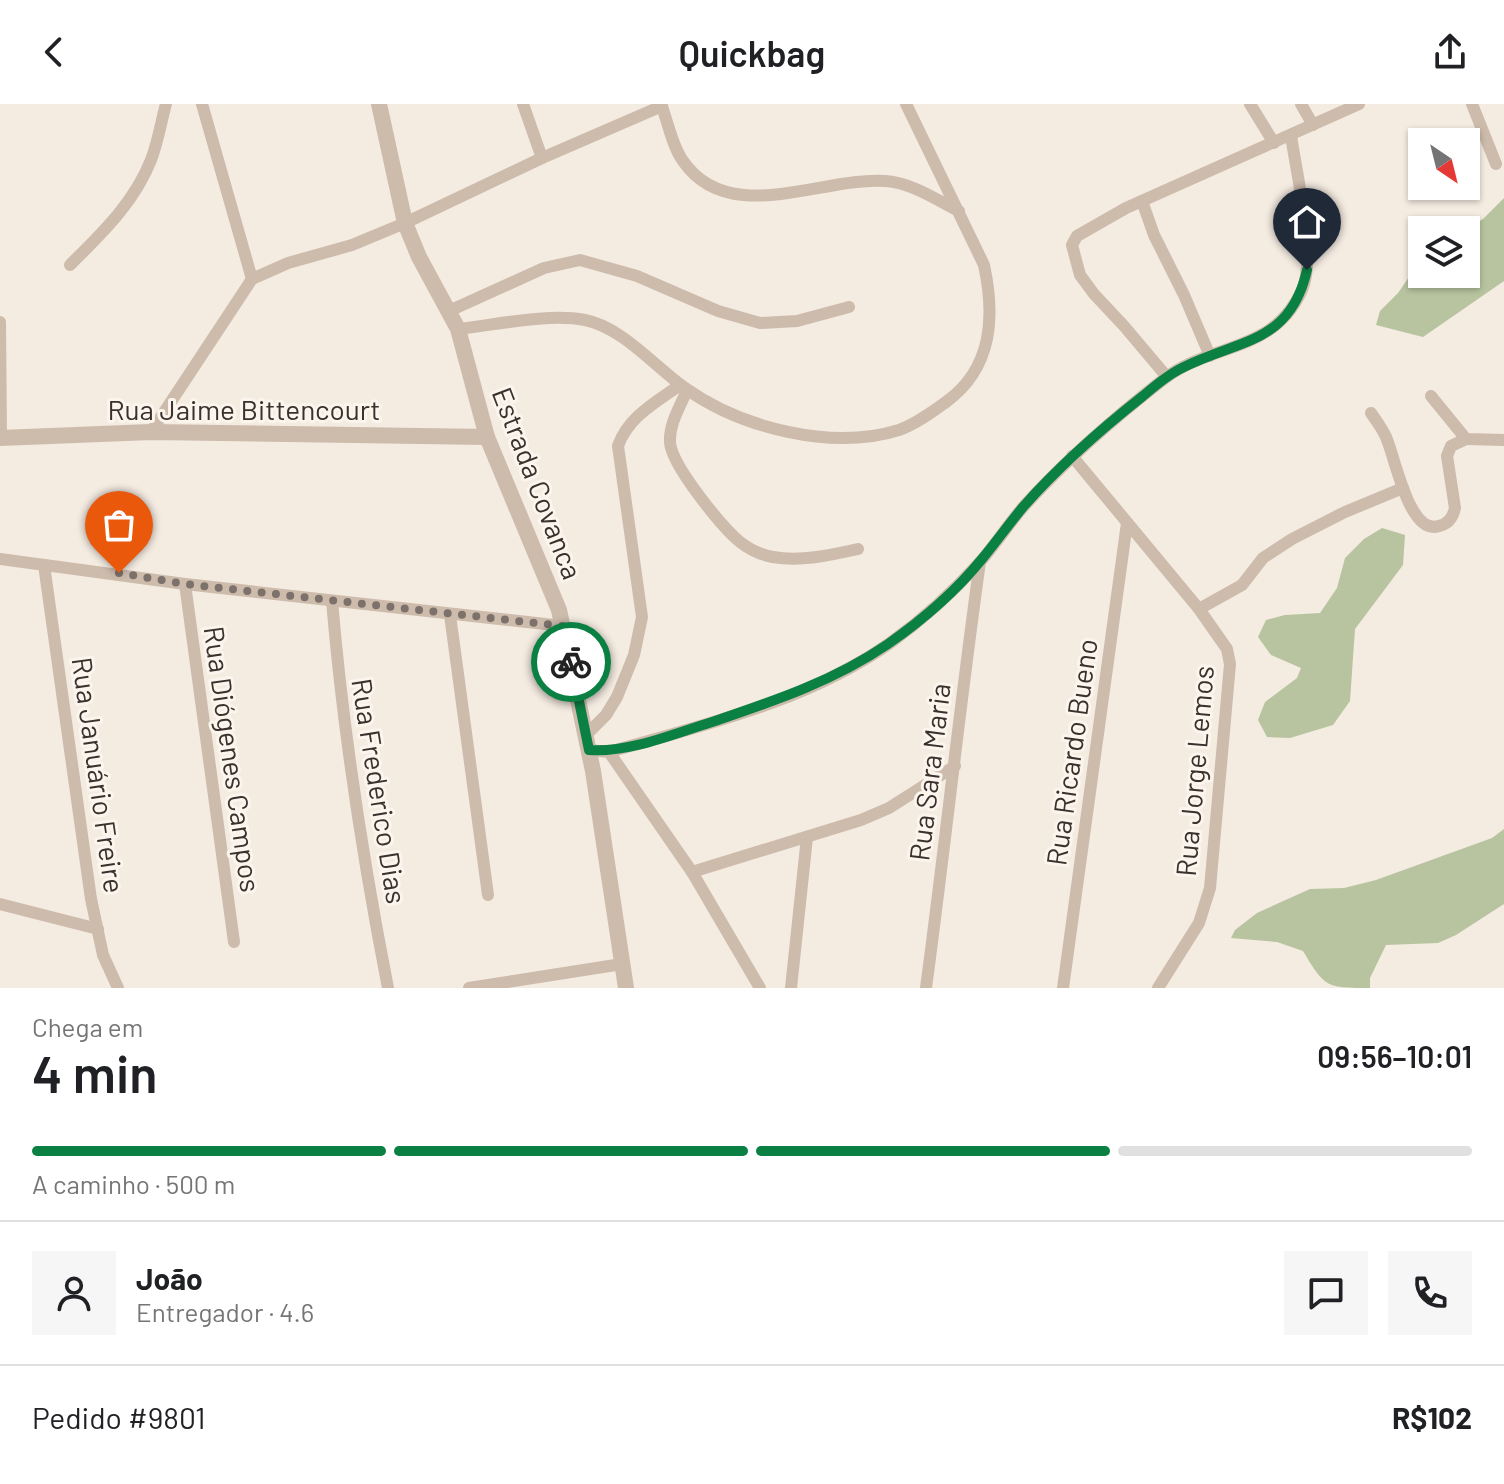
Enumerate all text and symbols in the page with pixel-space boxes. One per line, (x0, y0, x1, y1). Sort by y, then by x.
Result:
icon: back (32, 30, 76, 74)
icon: share (1428, 30, 1472, 74)
text: Quickbag (679, 31, 825, 74)
north arrow (1408, 128, 1480, 200)
map controls (1408, 128, 1480, 288)
pin (1273, 188, 1341, 270)
icon: home (1285, 200, 1329, 244)
button: layers (1408, 216, 1480, 288)
street label: Estrada Covanca (486, 382, 590, 584)
street label: Rua Jaime Bittencourt (107, 392, 381, 426)
pin (85, 491, 153, 573)
icon: bag (97, 503, 141, 547)
courier (531, 622, 611, 702)
street label: Rua Diógenes Campos (197, 624, 269, 894)
street label: Rua Ricardo Bueno (1038, 636, 1104, 868)
icon: bike (549, 640, 593, 684)
street label: Rua Januário Freire (66, 655, 132, 895)
street label: Rua Jorge Lemos (1168, 664, 1220, 878)
street label: Rua Frederico Dias (345, 676, 415, 906)
street label: Rua Sara Maria (901, 681, 957, 863)
text: Chega em (32, 1011, 143, 1042)
text: 09:56–10:01 (1317, 1038, 1472, 1074)
text: 4 min (32, 1041, 157, 1103)
text: A caminho · 500 m (32, 1168, 235, 1199)
button: person (32, 1251, 116, 1335)
button: chat (1284, 1251, 1368, 1335)
button: phone (1388, 1251, 1472, 1335)
text: João (136, 1260, 203, 1296)
text: Entregador · 4.6 (136, 1296, 314, 1327)
text: Pedido #9801 (32, 1399, 206, 1435)
text: R$102 (1392, 1399, 1472, 1435)

